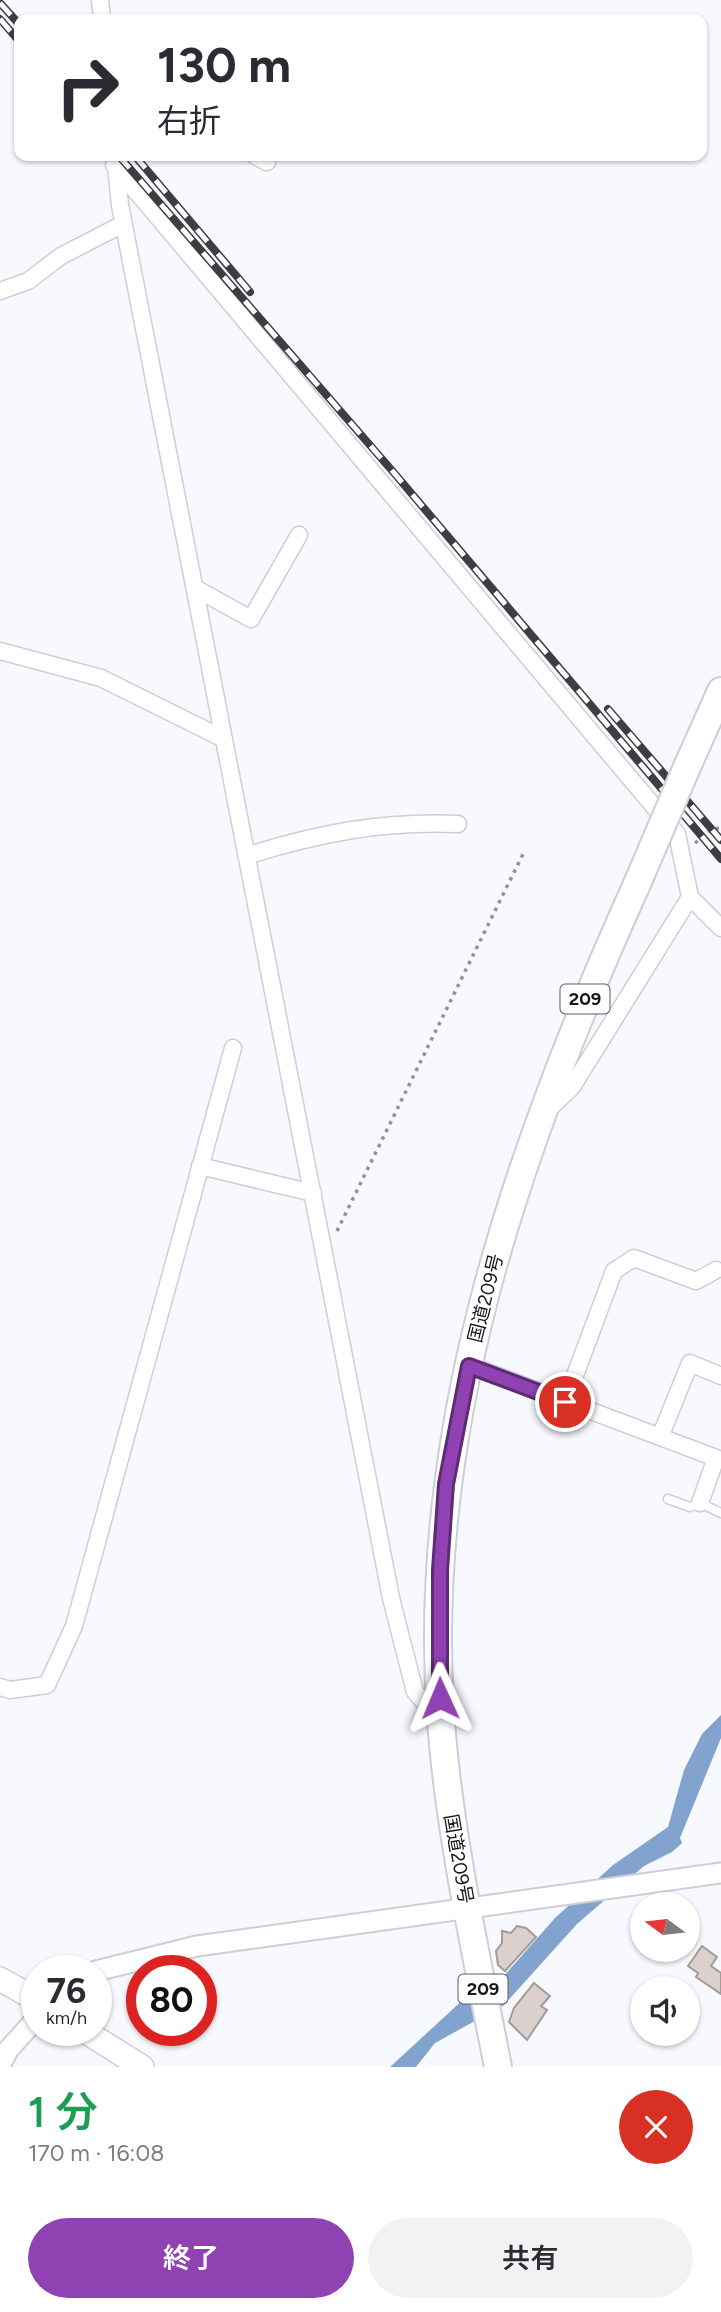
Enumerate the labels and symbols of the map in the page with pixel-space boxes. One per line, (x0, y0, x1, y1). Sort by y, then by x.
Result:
road number: 209 (560, 984, 610, 1014)
street label: 国道209号 (463, 1251, 508, 1345)
pin (535, 1372, 595, 1432)
position arrow (403, 1661, 477, 1735)
street label: 国道209号 (439, 1812, 478, 1906)
north arrow (630, 1892, 700, 1962)
speed limit sign: 80 (126, 1955, 217, 2046)
road number: 209 (458, 1975, 508, 2004)

